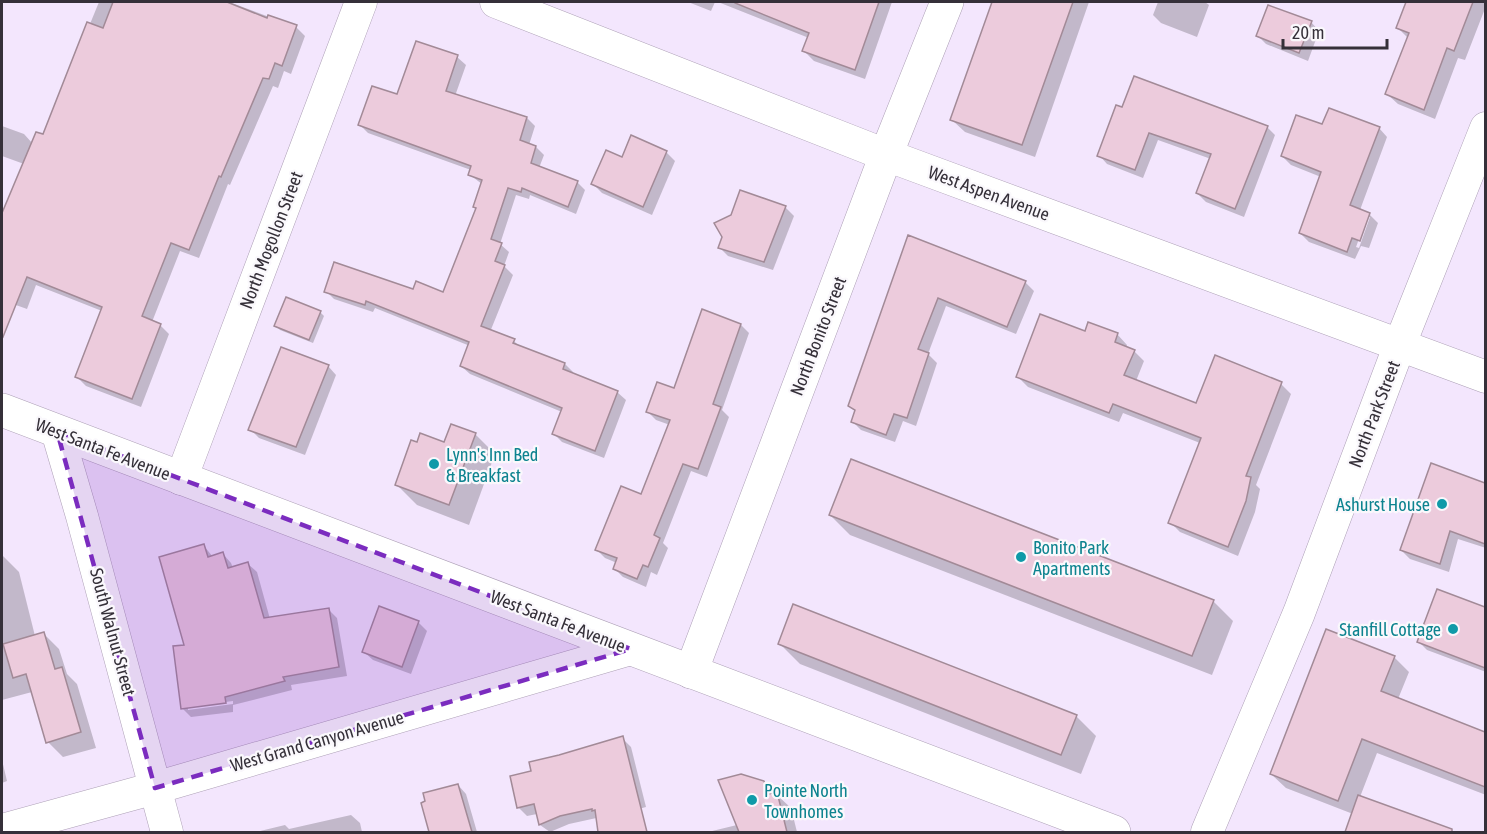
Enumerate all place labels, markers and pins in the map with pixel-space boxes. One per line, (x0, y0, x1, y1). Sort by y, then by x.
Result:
place label: Lynn's Inn Bed & Breakfast (446, 444, 538, 486)
marker: Lynn's Inn Bed & Breakfast (427, 457, 441, 471)
place label: Ashurst House (1336, 494, 1430, 515)
marker: Ashurst House (1435, 497, 1449, 511)
place label: Bonito Park Apartments (1033, 537, 1110, 579)
marker: Bonito Park Apartments (1014, 550, 1028, 564)
place label: Stanfill Cottage (1339, 619, 1441, 640)
marker: Stanfill Cottage (1446, 622, 1460, 636)
place label: Pointe North Townhomes (764, 780, 848, 822)
marker: Pointe North Townhomes (745, 793, 759, 807)

